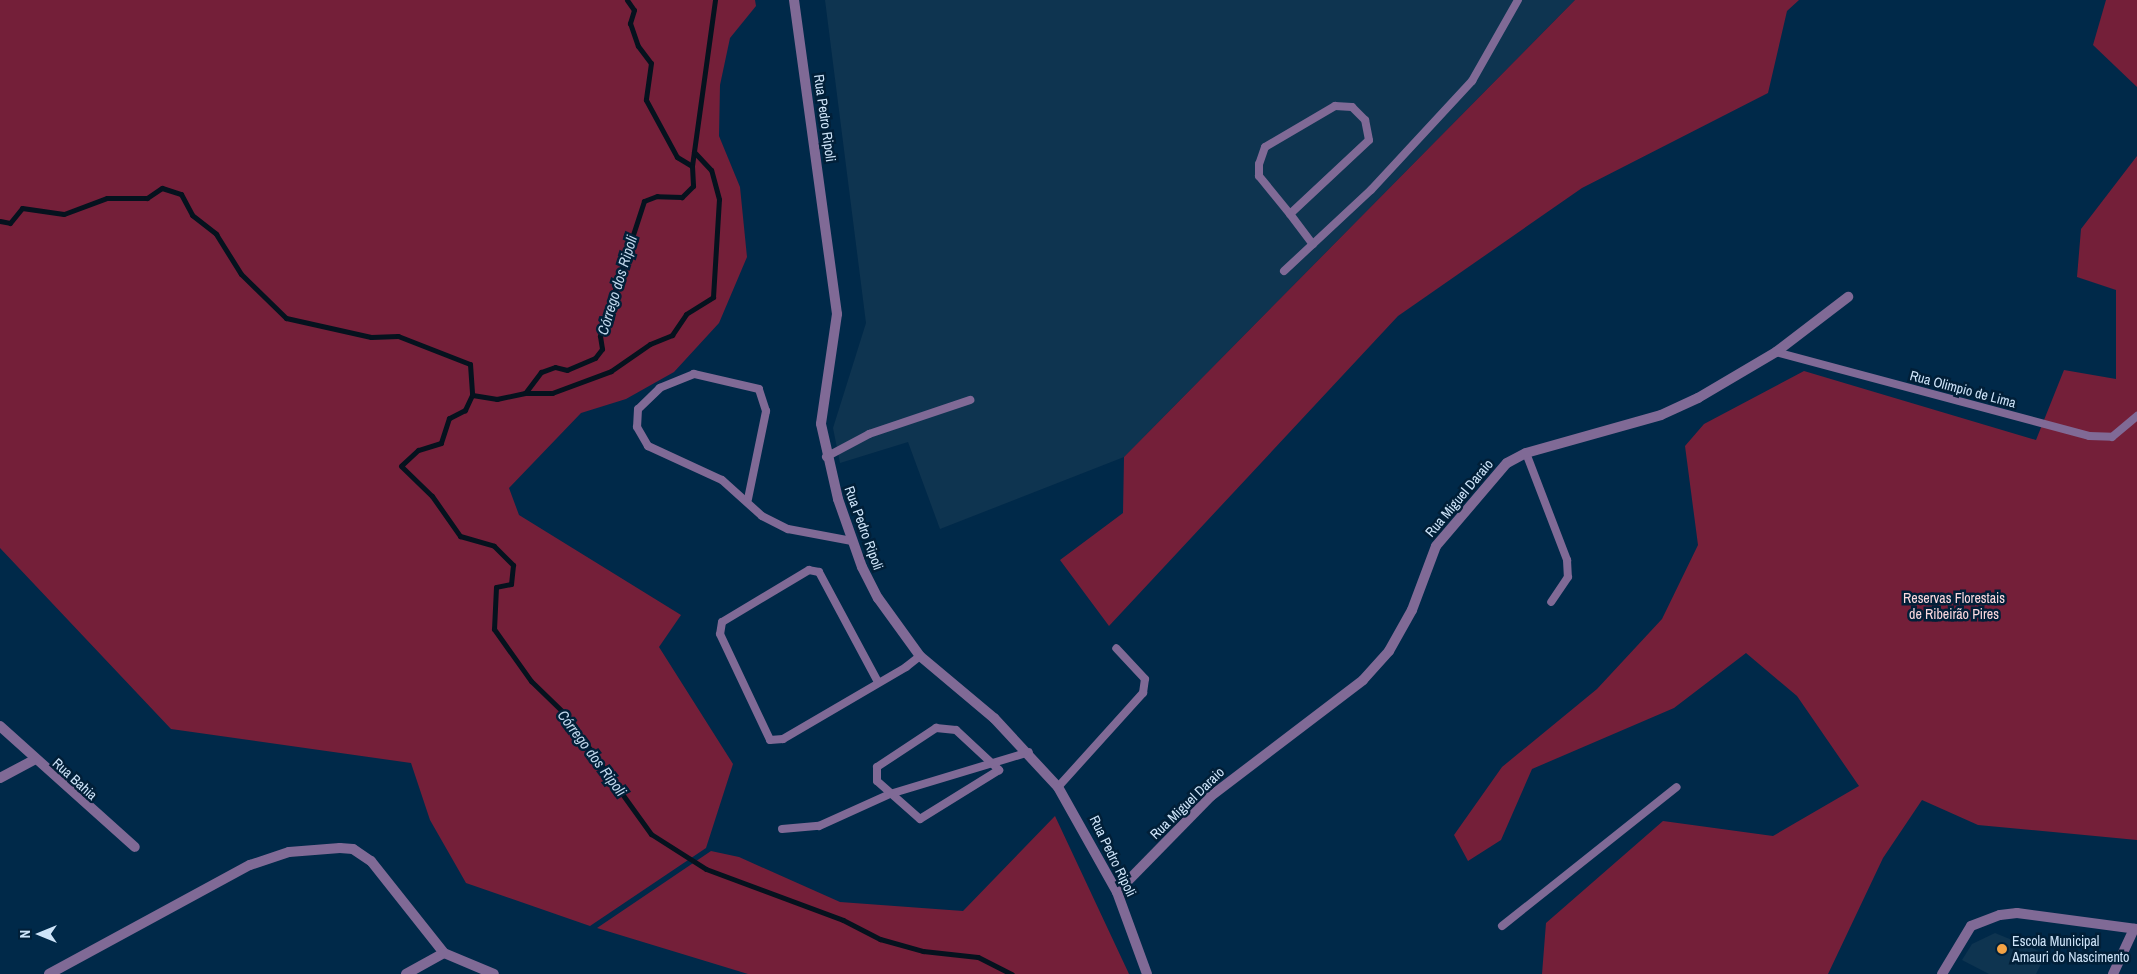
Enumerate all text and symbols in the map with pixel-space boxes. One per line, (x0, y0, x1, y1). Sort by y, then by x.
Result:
street label: Rua Pedro Ripoli (811, 73, 839, 163)
water label: Córrego dos Ripoli (593, 233, 641, 337)
street label: Rua Olimpio de Lima (1908, 367, 2018, 411)
street label: Rua Miguel Daraio (1422, 456, 1496, 540)
street label: Rua Pedro Ripoli (841, 484, 887, 572)
park label: Reservas Florestais de Ribeirão Pires (1903, 590, 2005, 622)
water label: Córrego dos Ripoli (554, 706, 630, 800)
street label: Rua Bahia (49, 755, 101, 803)
street label: Rua Miguel Daraio (1147, 763, 1227, 843)
street label: Rua Pedro Ripoli (1086, 813, 1140, 899)
north arrow (15, 909, 65, 959)
text: N (16, 930, 34, 938)
place label: Escola Municipal Amauri do Nascimento (2012, 933, 2129, 966)
marker: Escola Municipal Amauri do Nascimento (1996, 943, 2008, 955)

